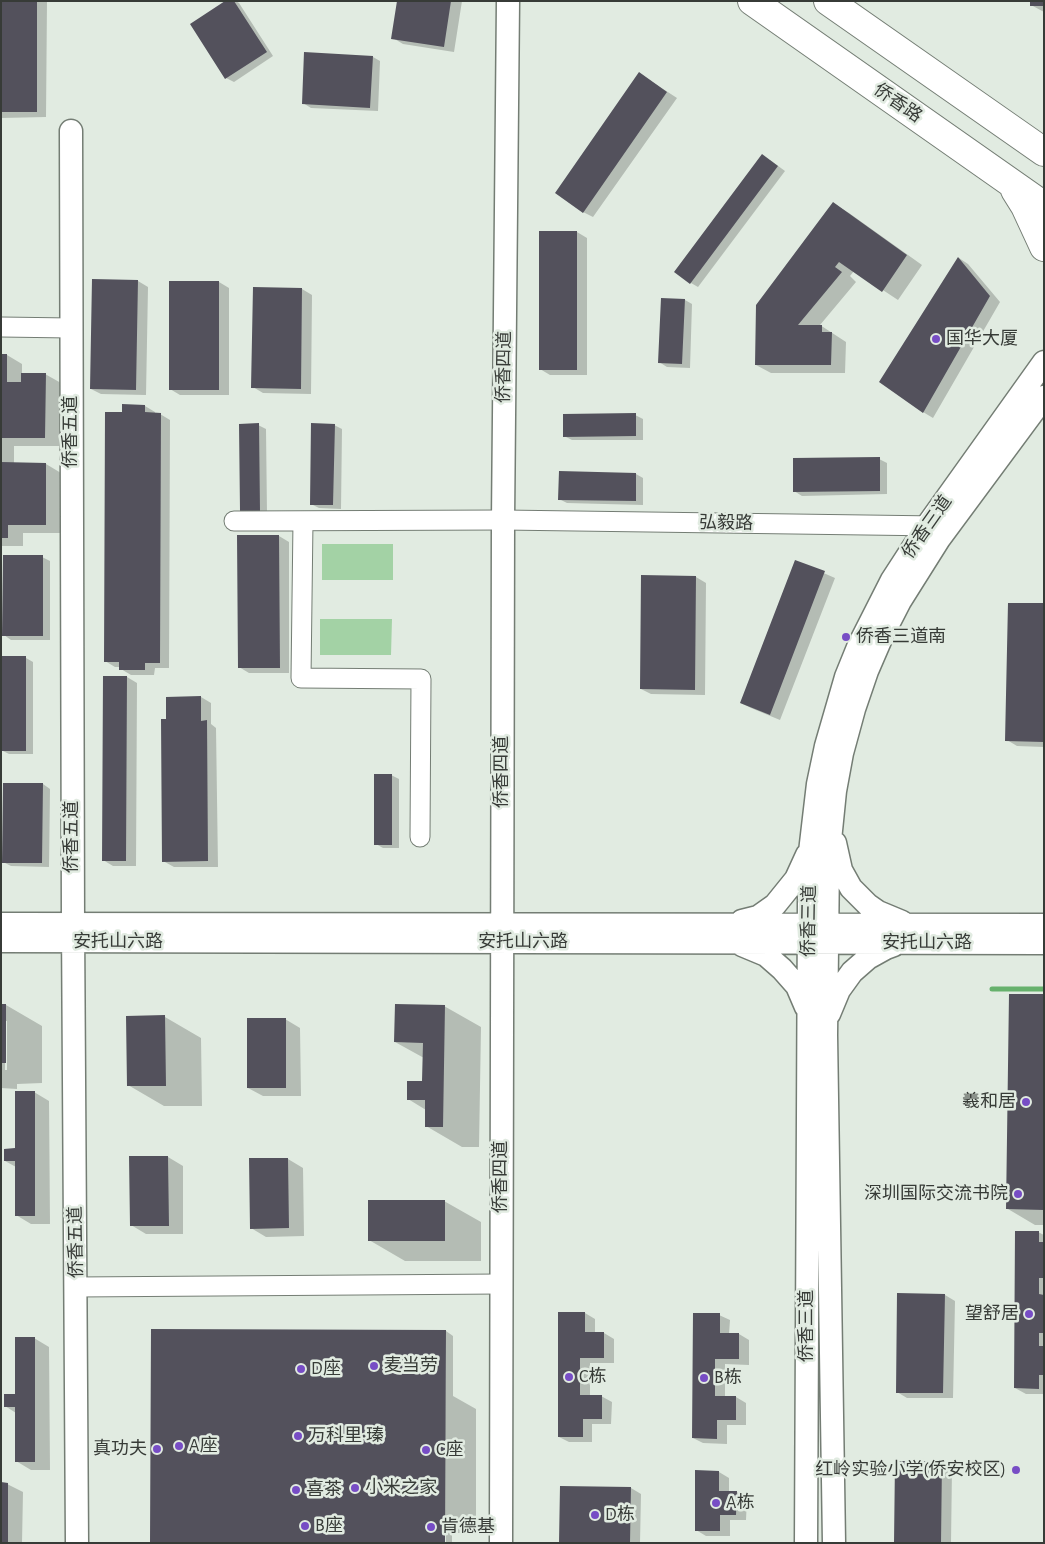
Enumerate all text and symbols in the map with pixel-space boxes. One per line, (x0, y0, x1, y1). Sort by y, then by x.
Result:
street label: 侨香路 (870, 79, 926, 127)
place label: 国华大厦 (946, 328, 1018, 350)
street label: 侨香四道 (493, 331, 515, 403)
marker: 国华大厦 (930, 333, 942, 345)
street label: 侨香五道 (60, 396, 82, 468)
street label: 侨香三道 (898, 491, 956, 563)
street label: 弘毅路 (699, 512, 753, 534)
place label: 侨香三道南 (856, 626, 946, 648)
marker: 侨香三道南 (840, 631, 852, 643)
street label: 侨香四道 (491, 736, 513, 808)
street label: 侨香五道 (61, 801, 83, 873)
street label: 侨香三道 (798, 885, 820, 957)
street label: 安托山六路 (73, 931, 163, 953)
street label: 安托山六路 (478, 931, 568, 953)
street label: 安托山六路 (882, 932, 972, 954)
place label: 羲和居 (962, 1091, 1016, 1113)
marker: 羲和居 (1020, 1096, 1032, 1108)
street label: 侨香四道 (490, 1141, 512, 1213)
place label: 深圳国际交流书院 (864, 1183, 1008, 1205)
marker: 深圳国际交流书院 (1012, 1188, 1024, 1200)
street label: 侨香五道 (65, 1206, 87, 1278)
street label: 侨香三道 (796, 1290, 818, 1362)
place label: 望舒居 (965, 1303, 1019, 1325)
marker: 望舒居 (1023, 1308, 1035, 1320)
place label: 麦当劳 (384, 1355, 438, 1377)
place label: D座 (311, 1358, 341, 1380)
marker: 麦当劳 (368, 1360, 380, 1372)
marker: D座 (295, 1363, 307, 1375)
place label: C栋 (579, 1366, 606, 1388)
place label: B栋 (714, 1367, 742, 1389)
marker: C栋 (563, 1371, 575, 1383)
marker: B栋 (698, 1372, 710, 1384)
place label: 万科里·瑧 (308, 1425, 384, 1447)
marker: 万科里·瑧 (292, 1430, 304, 1442)
place label: A座 (189, 1435, 217, 1457)
place label: 真功夫 (93, 1438, 147, 1460)
place label: C座 (436, 1439, 463, 1461)
marker: A座 (173, 1440, 185, 1452)
marker: 真功夫 (151, 1443, 163, 1455)
marker: C座 (420, 1444, 432, 1456)
place label: 红岭实验小学(侨安校区) (815, 1459, 1006, 1481)
marker: 红岭实验小学(侨安校区) (1010, 1464, 1022, 1476)
place label: 小米之家 (365, 1477, 437, 1499)
place label: 喜茶 (306, 1479, 342, 1501)
marker: 小米之家 (349, 1482, 361, 1494)
marker: 喜茶 (290, 1484, 302, 1496)
place label: A栋 (726, 1492, 754, 1514)
marker: A栋 (710, 1497, 722, 1509)
place label: D栋 (605, 1504, 635, 1526)
marker: D栋 (589, 1509, 601, 1521)
place label: B座 (315, 1515, 343, 1537)
place label: 肯德基 (441, 1516, 495, 1538)
marker: B座 (299, 1520, 311, 1532)
marker: 肯德基 (425, 1521, 437, 1533)

